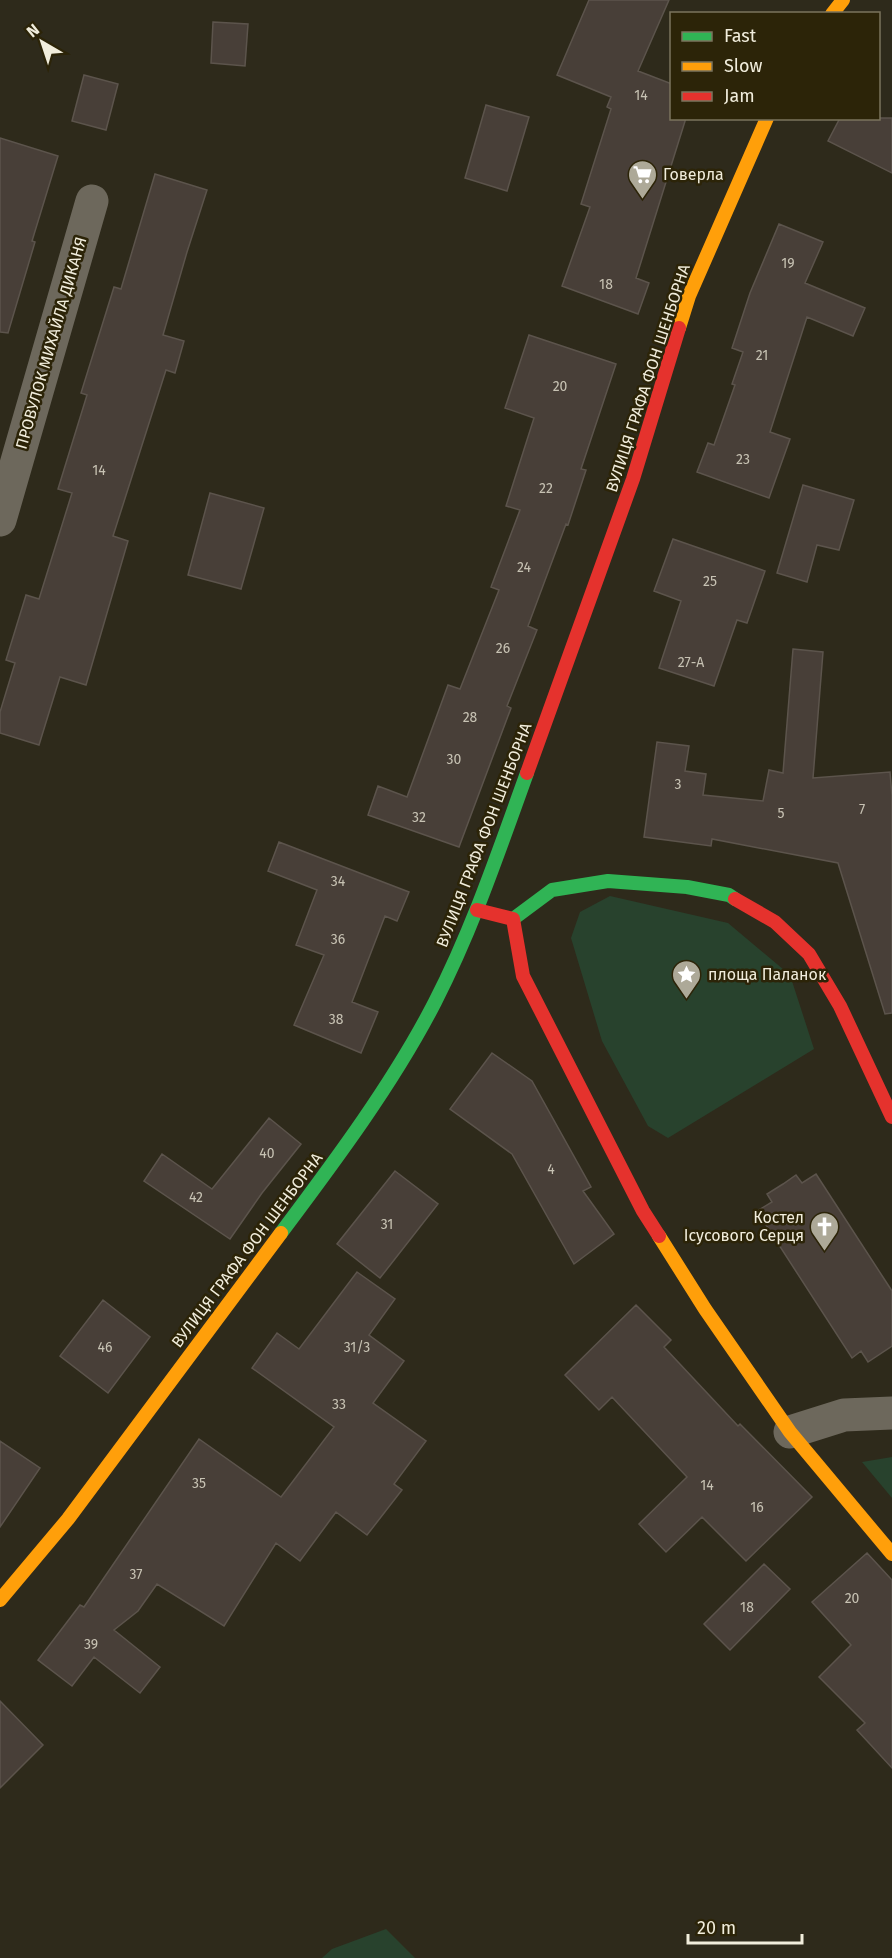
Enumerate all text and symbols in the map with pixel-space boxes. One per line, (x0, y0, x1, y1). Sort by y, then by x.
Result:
north arrow (12, 12, 72, 72)
legend (670, 12, 880, 120)
text: N (23, 20, 43, 41)
text: Fast (724, 25, 757, 47)
text: Slow (724, 55, 763, 77)
text: Jam (724, 85, 755, 107)
house number: 14 (634, 87, 648, 104)
supermarket icon: Говерла (626, 158, 658, 200)
place label: Говерла (663, 165, 724, 184)
street label: ПРОВУЛОК МИХАЙЛА ДИКАНЯ (12, 235, 90, 451)
house number: 19 (781, 255, 795, 272)
street label: ВУЛИЦЯ ГРАФА ФОН ШЕНБОРНА (602, 261, 694, 494)
house number: 18 (599, 276, 613, 293)
house number: 21 (756, 347, 768, 364)
house number: 20 (553, 378, 568, 395)
house number: 23 (736, 451, 750, 468)
house number: 14 (92, 462, 106, 479)
house number: 22 (539, 480, 553, 497)
house number: 24 (517, 559, 532, 576)
house number: 25 (703, 573, 717, 590)
house number: 26 (496, 640, 510, 657)
house number: 27-А (678, 654, 704, 671)
house number: 28 (463, 709, 478, 726)
street label: ВУЛИЦЯ ГРАФА ФОН ШЕНБОРНА (432, 719, 536, 950)
house number: 30 (447, 751, 462, 768)
house number: 3 (675, 776, 682, 793)
house number: 7 (859, 801, 865, 818)
house number: 5 (777, 805, 785, 822)
house number: 32 (412, 809, 426, 826)
house number: 34 (331, 873, 346, 890)
house number: 36 (331, 931, 345, 948)
place icon: площа Паланок (671, 958, 703, 1000)
place label: площа Паланок (708, 965, 827, 984)
house number: 38 (329, 1011, 344, 1028)
house number: 40 (259, 1145, 275, 1162)
street label: ВУЛИЦЯ ГРАФА ФОН ШЕНБОРНА (168, 1148, 327, 1351)
house number: 4 (547, 1161, 555, 1178)
house number: 42 (189, 1189, 203, 1206)
place label: Костел Ісусового Серця (684, 1208, 804, 1245)
church icon: Костел Ісусового Серця (809, 1210, 841, 1252)
house number: 31 (381, 1216, 393, 1233)
house number: 46 (98, 1339, 112, 1356)
house number: 31/3 (344, 1339, 370, 1356)
house number: 33 (332, 1396, 346, 1413)
house number: 35 (192, 1475, 206, 1492)
house number: 14 (700, 1477, 714, 1494)
house number: 16 (750, 1499, 764, 1516)
house number: 37 (129, 1566, 143, 1583)
house number: 20 (845, 1590, 860, 1607)
house number: 18 (740, 1599, 754, 1616)
house number: 39 (84, 1636, 98, 1653)
scale bar (688, 1907, 802, 1945)
text: 20 m (697, 1917, 736, 1939)

